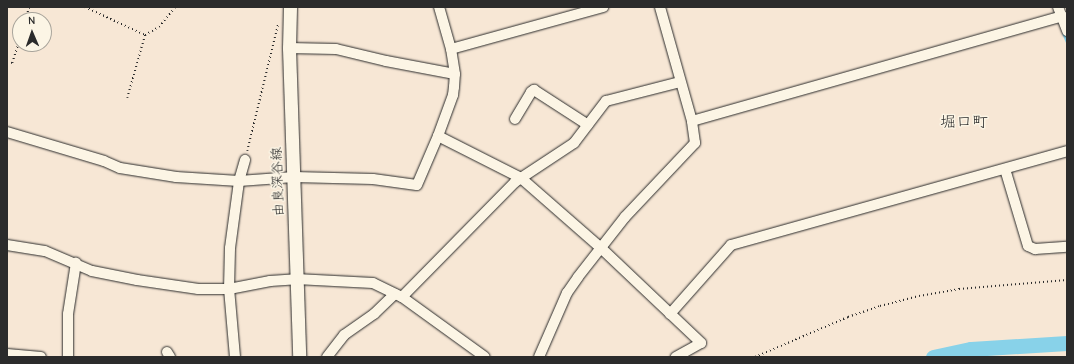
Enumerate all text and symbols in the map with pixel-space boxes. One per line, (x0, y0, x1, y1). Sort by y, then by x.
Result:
north arrow (12, 12, 52, 52)
text: N (28, 14, 35, 27)
district label: 堀口町 (940, 112, 988, 132)
street label: 由良深谷線 (268, 147, 288, 217)

